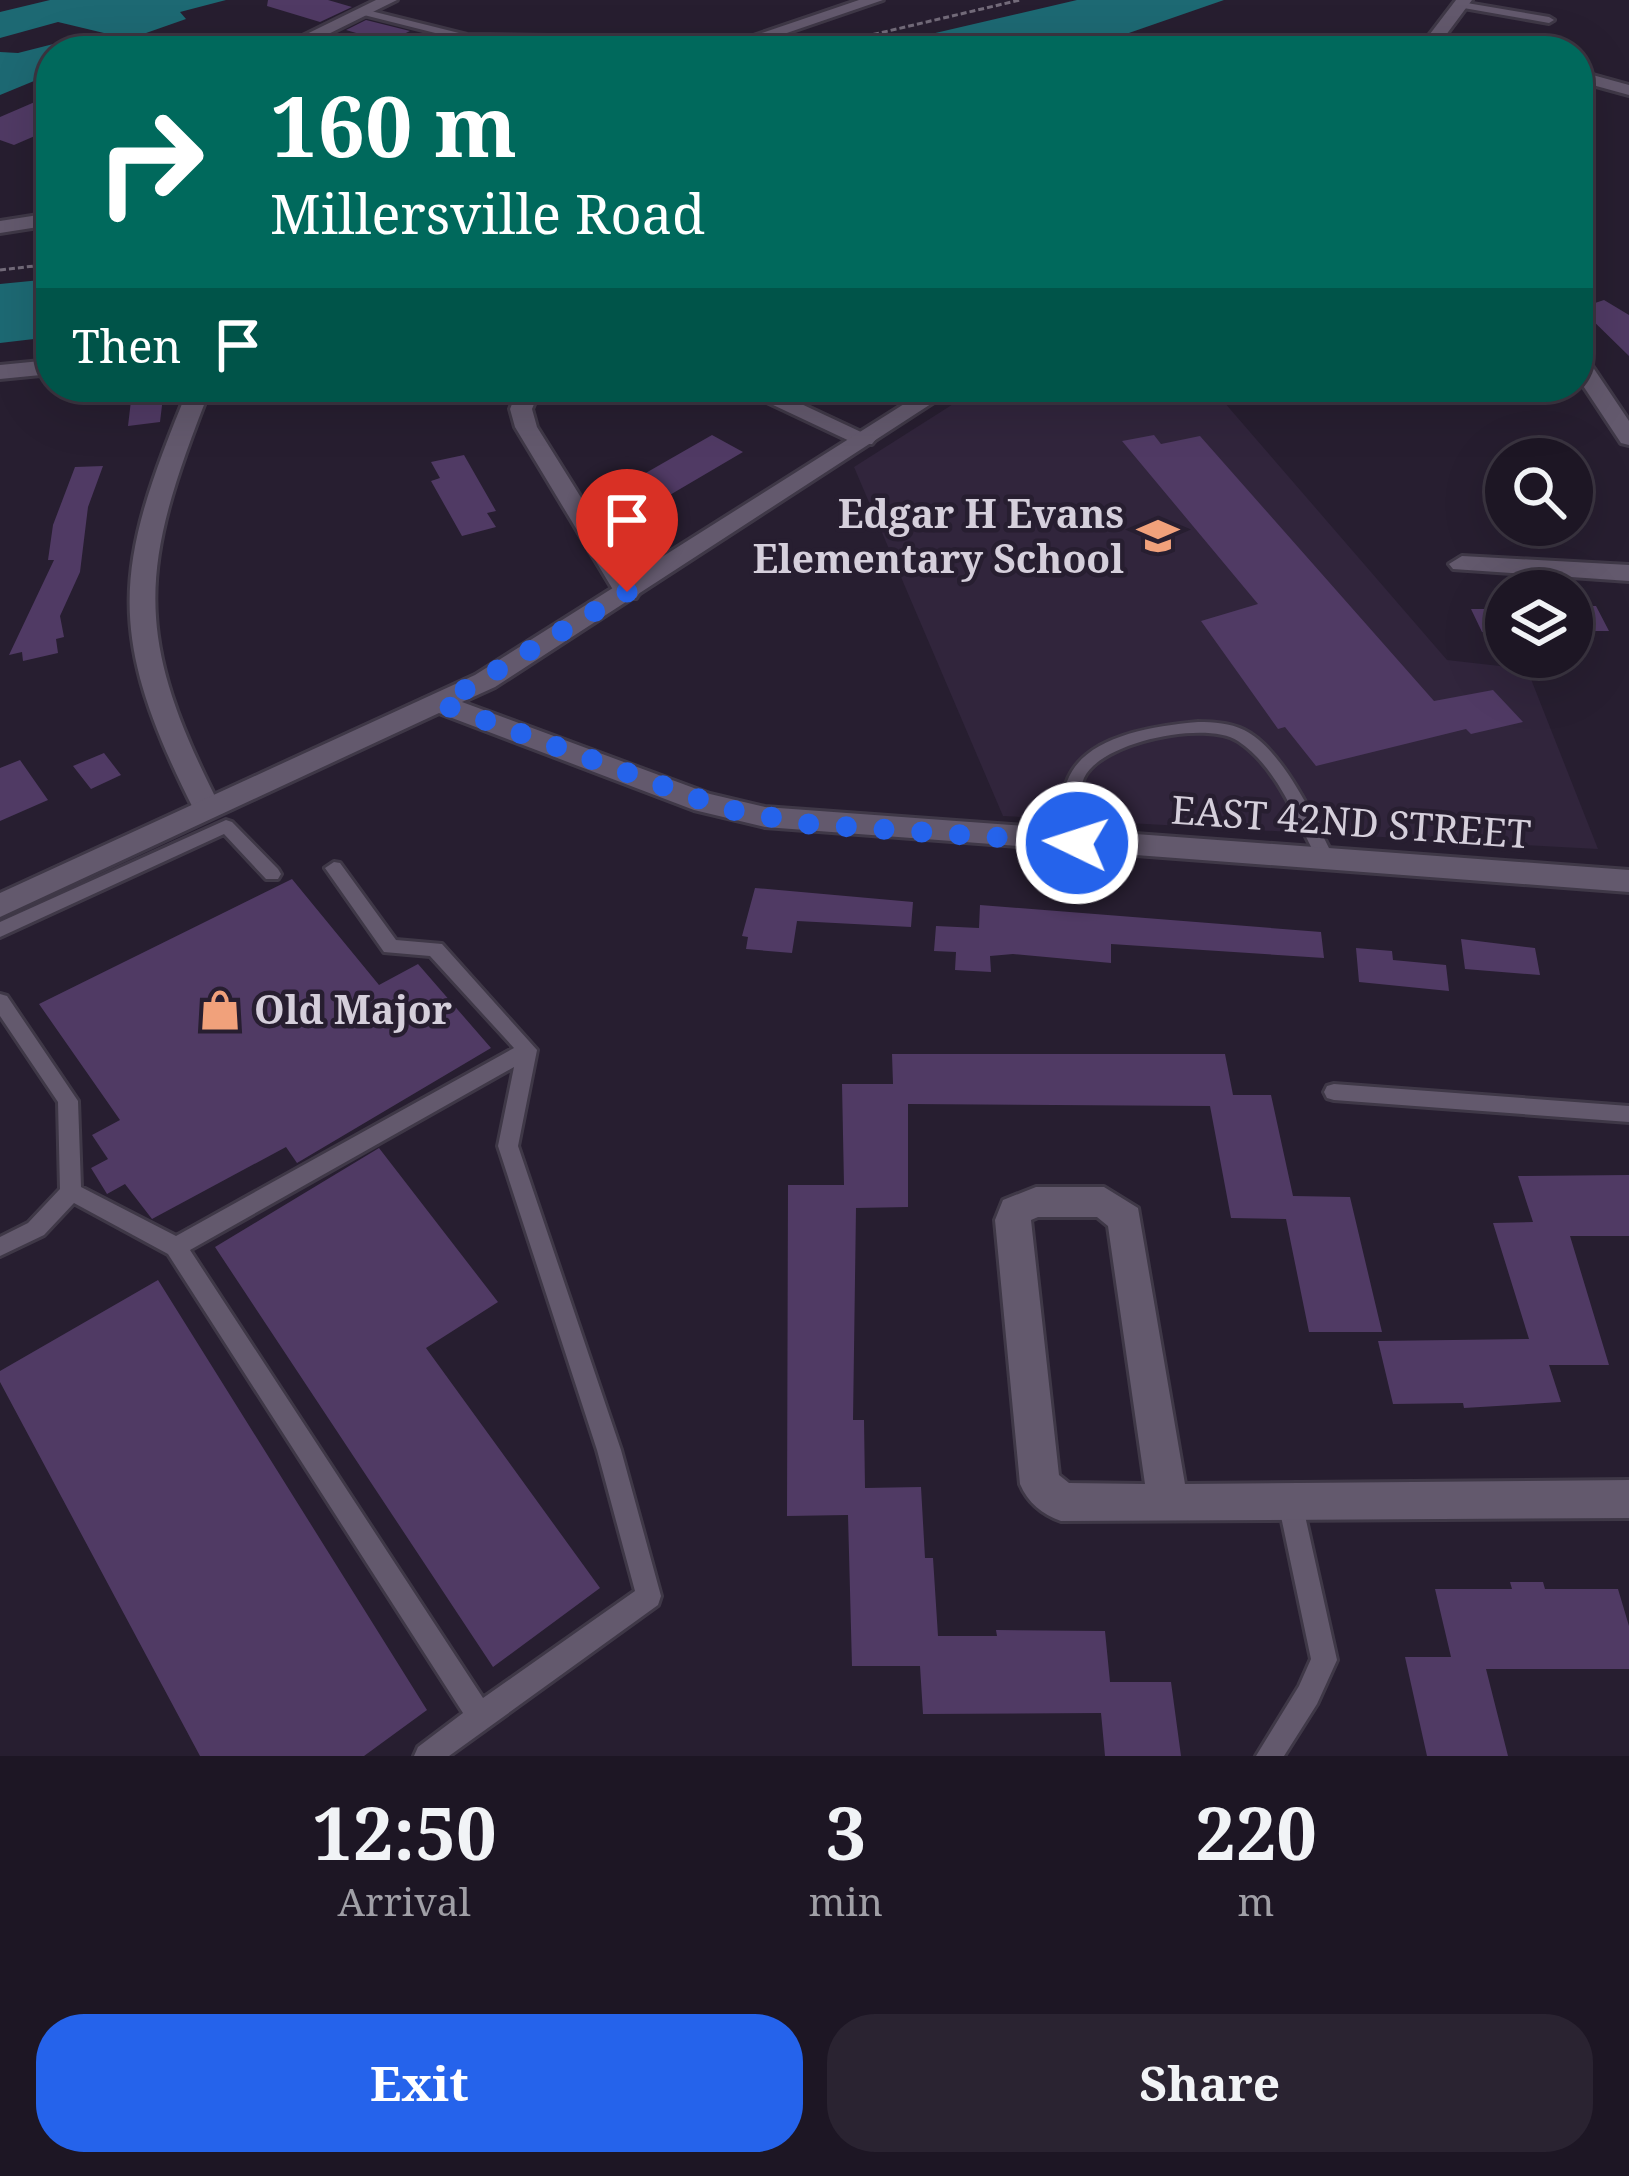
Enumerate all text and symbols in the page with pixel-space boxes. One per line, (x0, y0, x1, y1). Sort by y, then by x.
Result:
text: 160 m (270, 67, 517, 182)
icon: right (72, 84, 228, 240)
text: Millersville Road (270, 176, 705, 250)
icon: arrive (205, 312, 271, 378)
text: Then (72, 315, 181, 376)
map controls (1485, 438, 1593, 678)
button: search (1485, 438, 1593, 546)
pin (576, 469, 678, 592)
place label: Edgar H Evans Elementary School (753, 486, 1124, 584)
icon: arrive (594, 487, 660, 553)
school or university icon: Edgar H Evans Elementary School (1135, 513, 1181, 559)
button: layers (1485, 570, 1593, 678)
position arrow (1014, 780, 1140, 906)
street label: EAST 42ND STREET (1169, 781, 1533, 860)
place label: Old Major (254, 982, 452, 1035)
shop icon: Old Major (197, 987, 243, 1033)
text: 12:50 (312, 1783, 497, 1881)
text: 3 (825, 1783, 866, 1881)
text: 220 (1195, 1783, 1317, 1881)
text: Arrival (338, 1874, 471, 1927)
text: min (809, 1874, 883, 1927)
text: m (1238, 1874, 1274, 1927)
button: Exit (36, 2014, 803, 2152)
button: Share (827, 2014, 1593, 2152)

